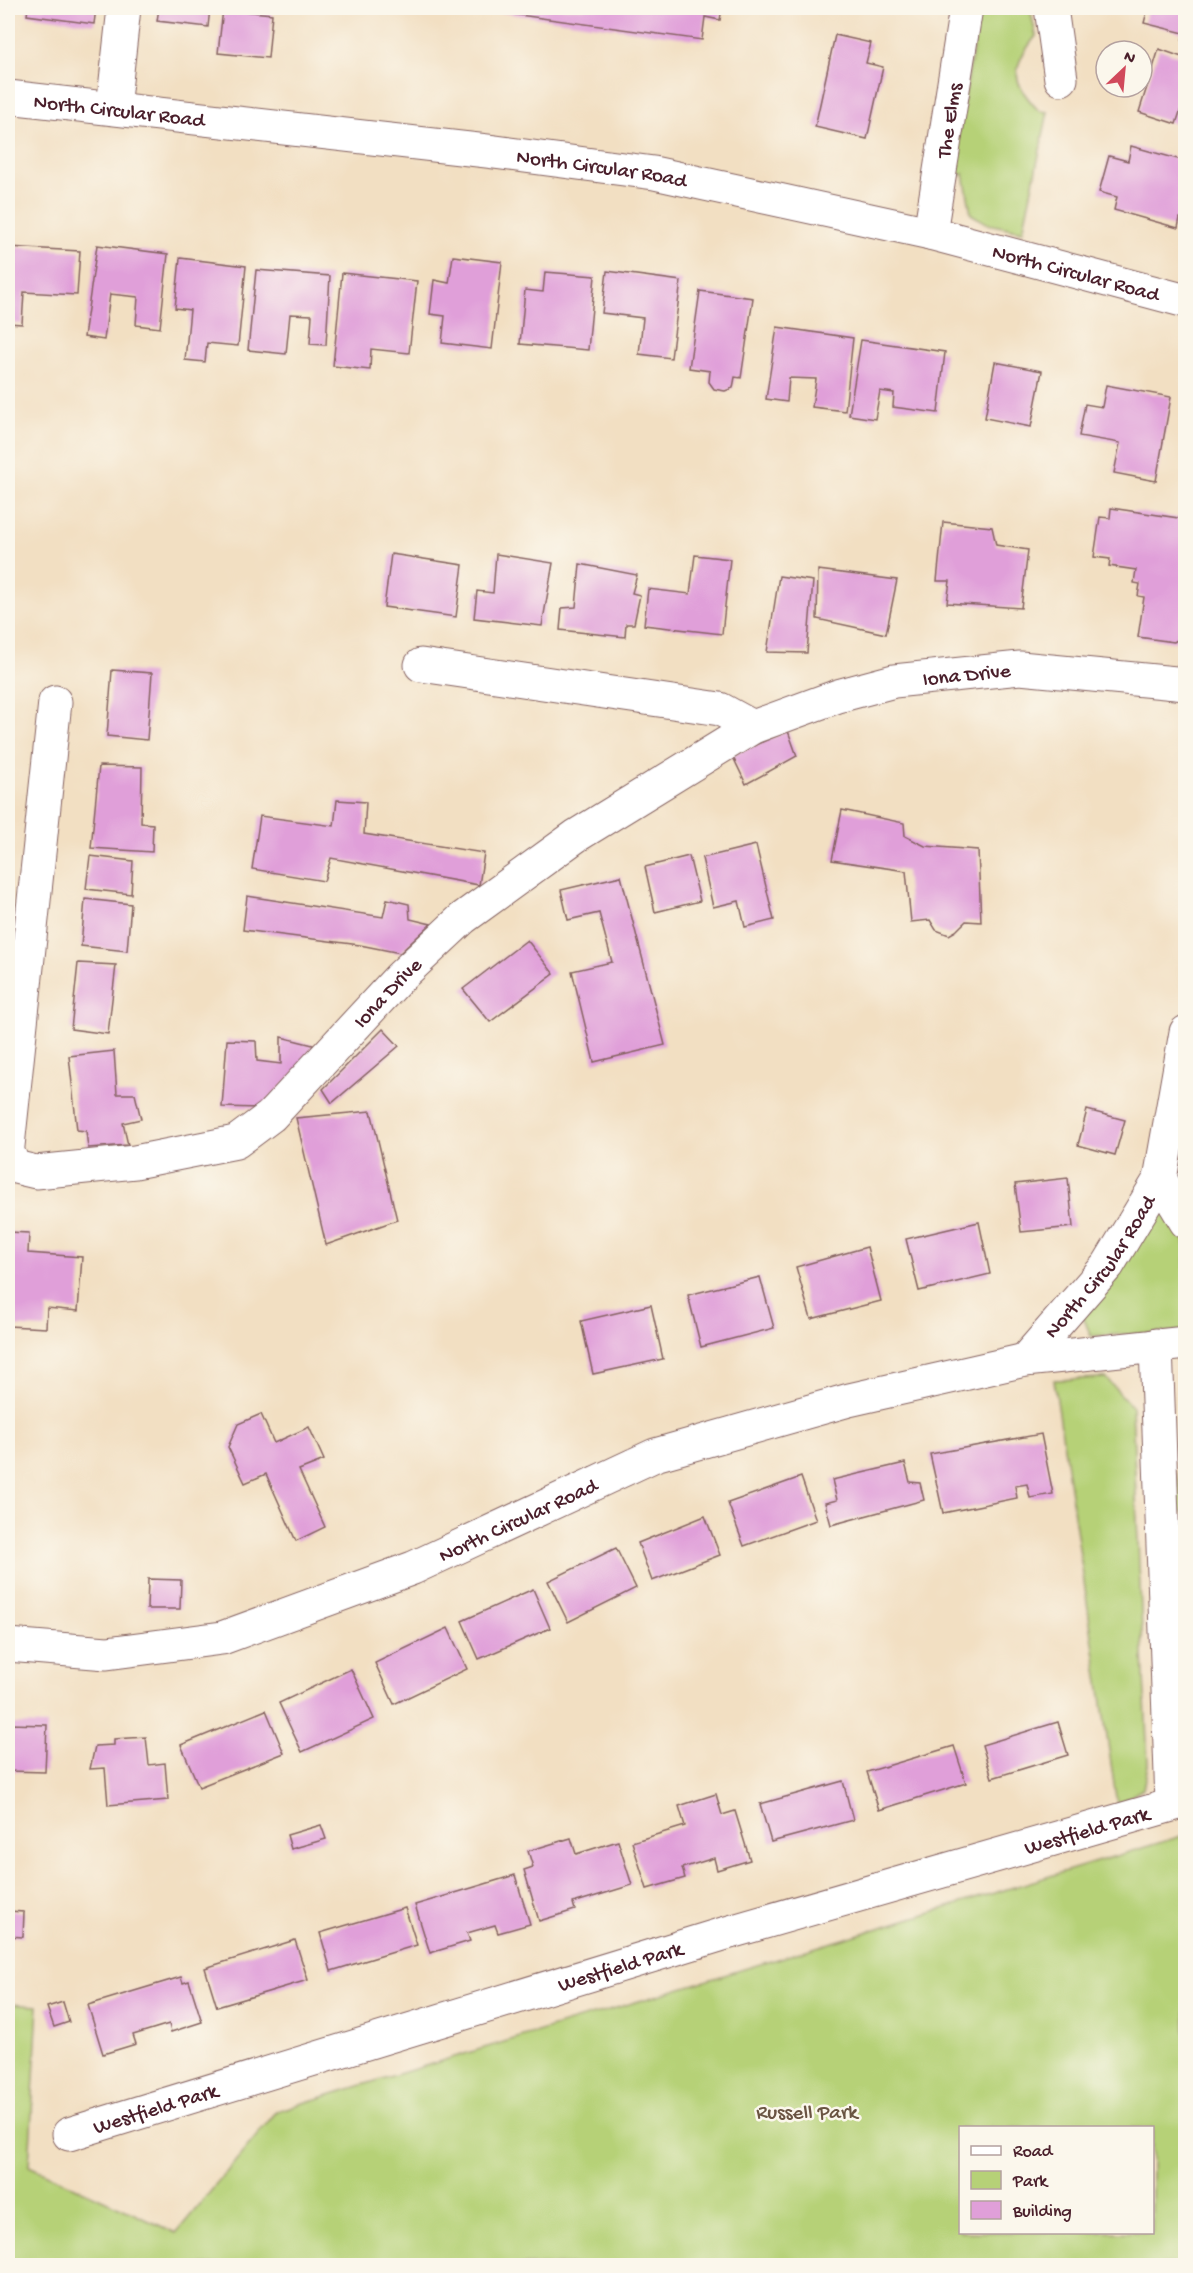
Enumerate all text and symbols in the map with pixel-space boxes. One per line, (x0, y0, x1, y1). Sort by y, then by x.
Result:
north arrow (1094, 39, 1154, 99)
text: N (1120, 48, 1138, 70)
street label: The Elms (933, 80, 970, 161)
street label: North Circular Road (32, 91, 207, 135)
street label: North Circular Road (515, 146, 690, 196)
street label: North Circular Road (989, 241, 1163, 310)
street label: Iona Drive (922, 660, 1013, 694)
street label: Iona Drive (350, 953, 429, 1035)
street label: North Circular Road (1041, 1191, 1164, 1345)
street label: North Circular Road (436, 1474, 604, 1570)
street label: Westfield Park (1022, 1802, 1155, 1863)
street label: Westfield Park (556, 1937, 689, 2000)
street label: Westfield Park (91, 2079, 224, 2142)
park label: Russell Park (756, 2102, 860, 2127)
legend (959, 2126, 1154, 2234)
text: Road (1013, 2142, 1054, 2163)
text: Park (1012, 2172, 1049, 2193)
text: Building (1012, 2202, 1072, 2223)

